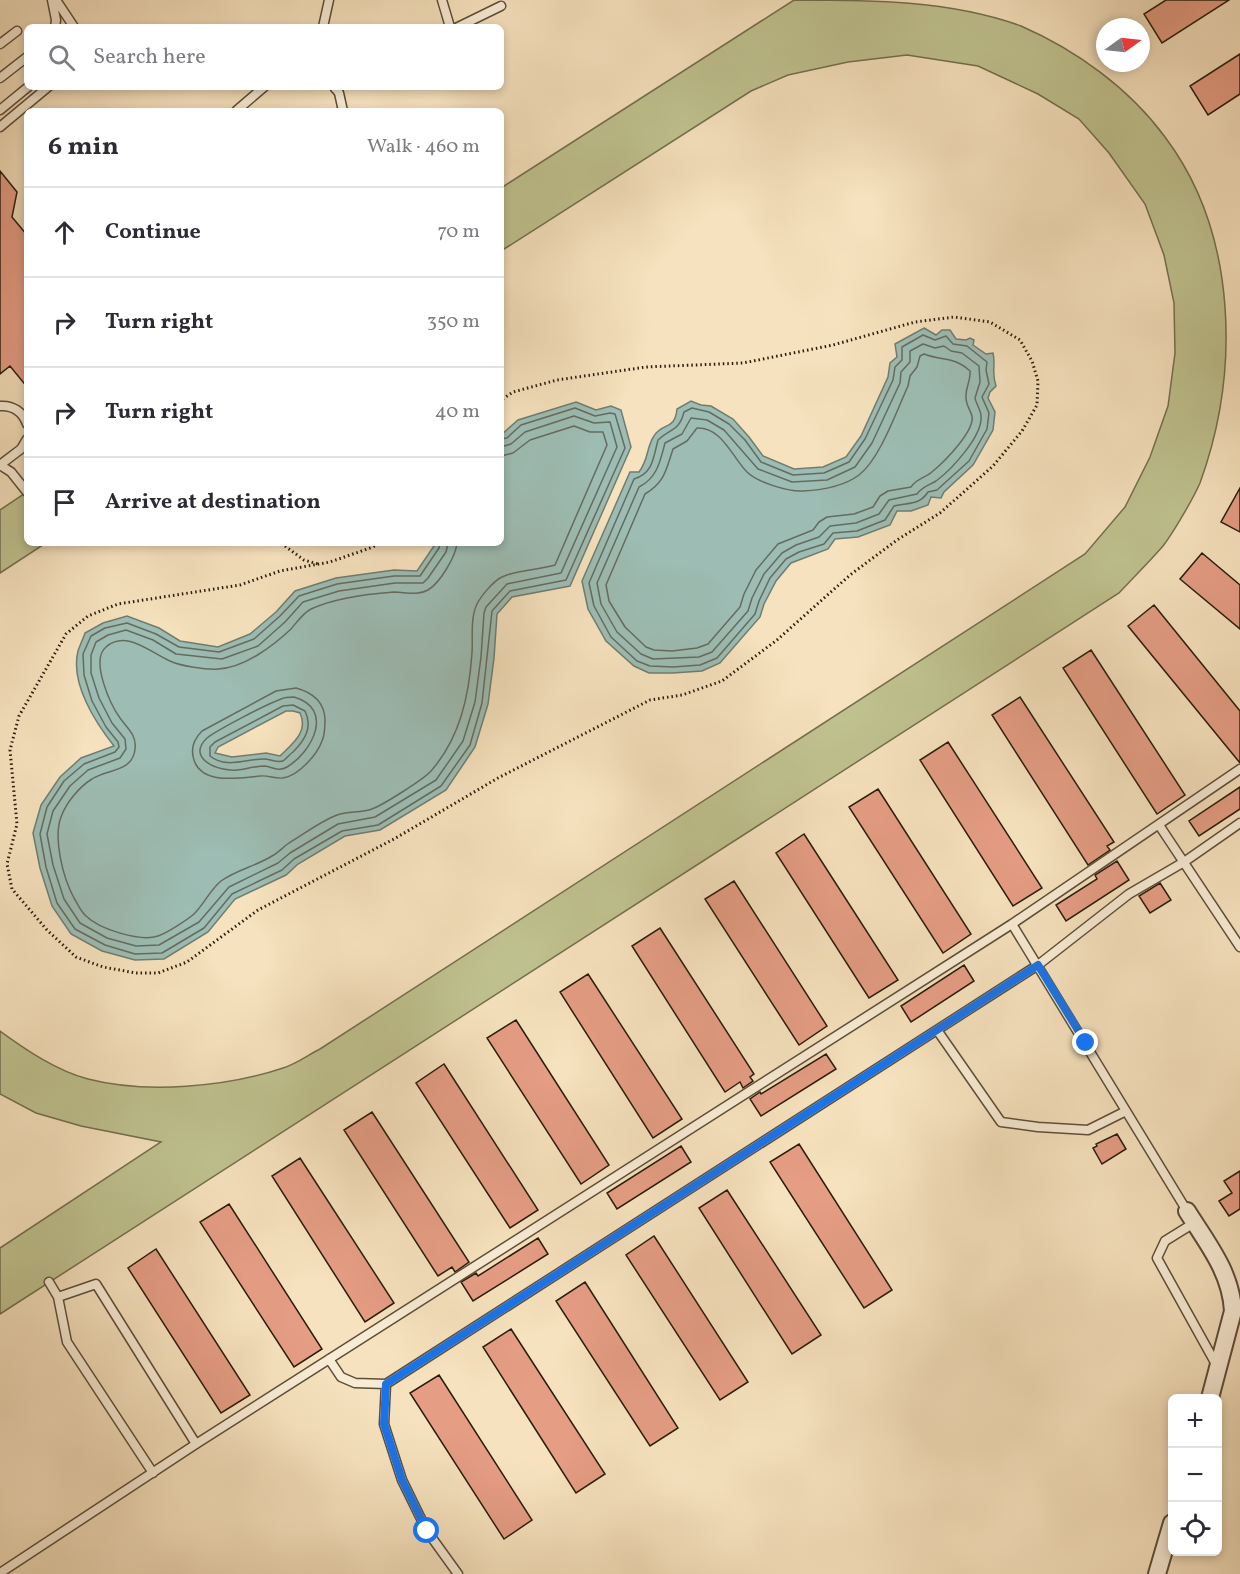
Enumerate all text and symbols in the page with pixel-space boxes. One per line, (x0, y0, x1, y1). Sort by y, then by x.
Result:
north arrow (1096, 18, 1150, 72)
search box (24, 24, 504, 90)
icon: search (45, 41, 78, 74)
text: Search here (93, 42, 206, 73)
text: 6 min (48, 129, 119, 165)
text: Walk · 460 m (367, 133, 480, 161)
icon: ahead (48, 216, 81, 249)
text: Continue (105, 217, 201, 248)
text: 70 m (437, 218, 480, 246)
icon: right (48, 306, 81, 339)
text: Turn right (105, 307, 213, 338)
text: 350 m (427, 308, 480, 336)
icon: right (48, 396, 81, 429)
text: Turn right (105, 397, 213, 428)
text: 40 m (435, 398, 480, 426)
icon: arrive (48, 486, 81, 519)
text: Arrive at destination (105, 487, 321, 518)
route end (1072, 1029, 1098, 1055)
map controls (1168, 1394, 1222, 1556)
button: + (1168, 1394, 1222, 1448)
button: − (1168, 1448, 1222, 1502)
button: locate (1168, 1502, 1222, 1556)
route start (413, 1517, 439, 1543)

